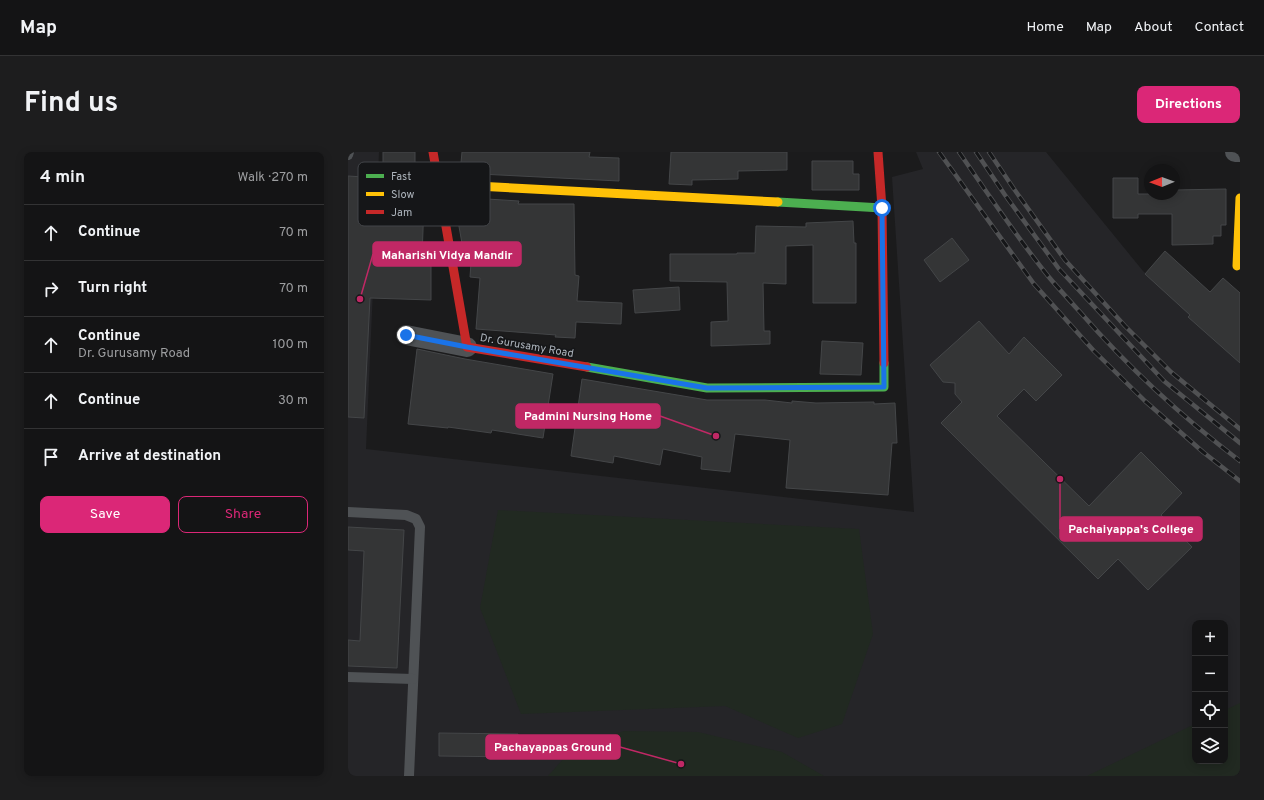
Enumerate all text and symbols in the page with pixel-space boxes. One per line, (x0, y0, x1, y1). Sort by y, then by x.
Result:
text: Map (20, 16, 57, 40)
text: Home (1027, 19, 1064, 36)
text: Map (1086, 19, 1112, 36)
text: About (1134, 19, 1173, 36)
text: Contact (1195, 19, 1244, 36)
text: Find us (24, 86, 118, 122)
button: Directions (1137, 86, 1240, 123)
legend (358, 162, 490, 226)
north arrow (1144, 164, 1180, 200)
text: 4 min (40, 167, 85, 189)
text: Walk · 270 m (238, 170, 308, 186)
text: Fast (391, 170, 411, 184)
text: Slow (391, 188, 414, 202)
route start (873, 199, 891, 217)
text: Jam (391, 206, 412, 220)
icon: ahead (40, 222, 62, 244)
text: Continue (78, 223, 140, 242)
text: 70 m (279, 225, 308, 241)
callout: Maharishi Vidya Mandir (373, 242, 521, 266)
text: Maharishi Vidya Mandir (381, 248, 513, 264)
icon: right (40, 278, 62, 300)
text: Turn right (78, 279, 147, 298)
text: 70 m (279, 281, 308, 297)
route end (397, 326, 415, 344)
text: Continue (78, 327, 140, 346)
street label: Dr. Gurusamy Road (479, 331, 575, 361)
icon: ahead (40, 334, 62, 356)
text: 100 m (272, 337, 308, 353)
text: Dr. Gurusamy Road (78, 346, 190, 362)
icon: ahead (40, 390, 62, 412)
text: Continue (78, 391, 140, 410)
text: 30 m (278, 393, 308, 409)
callout: Padmini Nursing Home (516, 404, 660, 428)
text: Padmini Nursing Home (524, 409, 652, 425)
icon: arrive (40, 446, 62, 468)
text: Arrive at destination (78, 447, 221, 466)
button: Save (40, 496, 170, 533)
button: Share (178, 496, 308, 533)
callout: Pachaiyappa's College (1060, 517, 1202, 541)
text: Pachaiyappa's College (1068, 522, 1194, 538)
map controls (1192, 620, 1228, 764)
button: + (1192, 620, 1228, 656)
button: − (1192, 656, 1228, 692)
button: locate (1192, 692, 1228, 728)
button: layers (1192, 728, 1228, 764)
callout: Pachayappas Ground (486, 735, 620, 759)
text: Pachayappas Ground (494, 740, 612, 756)

